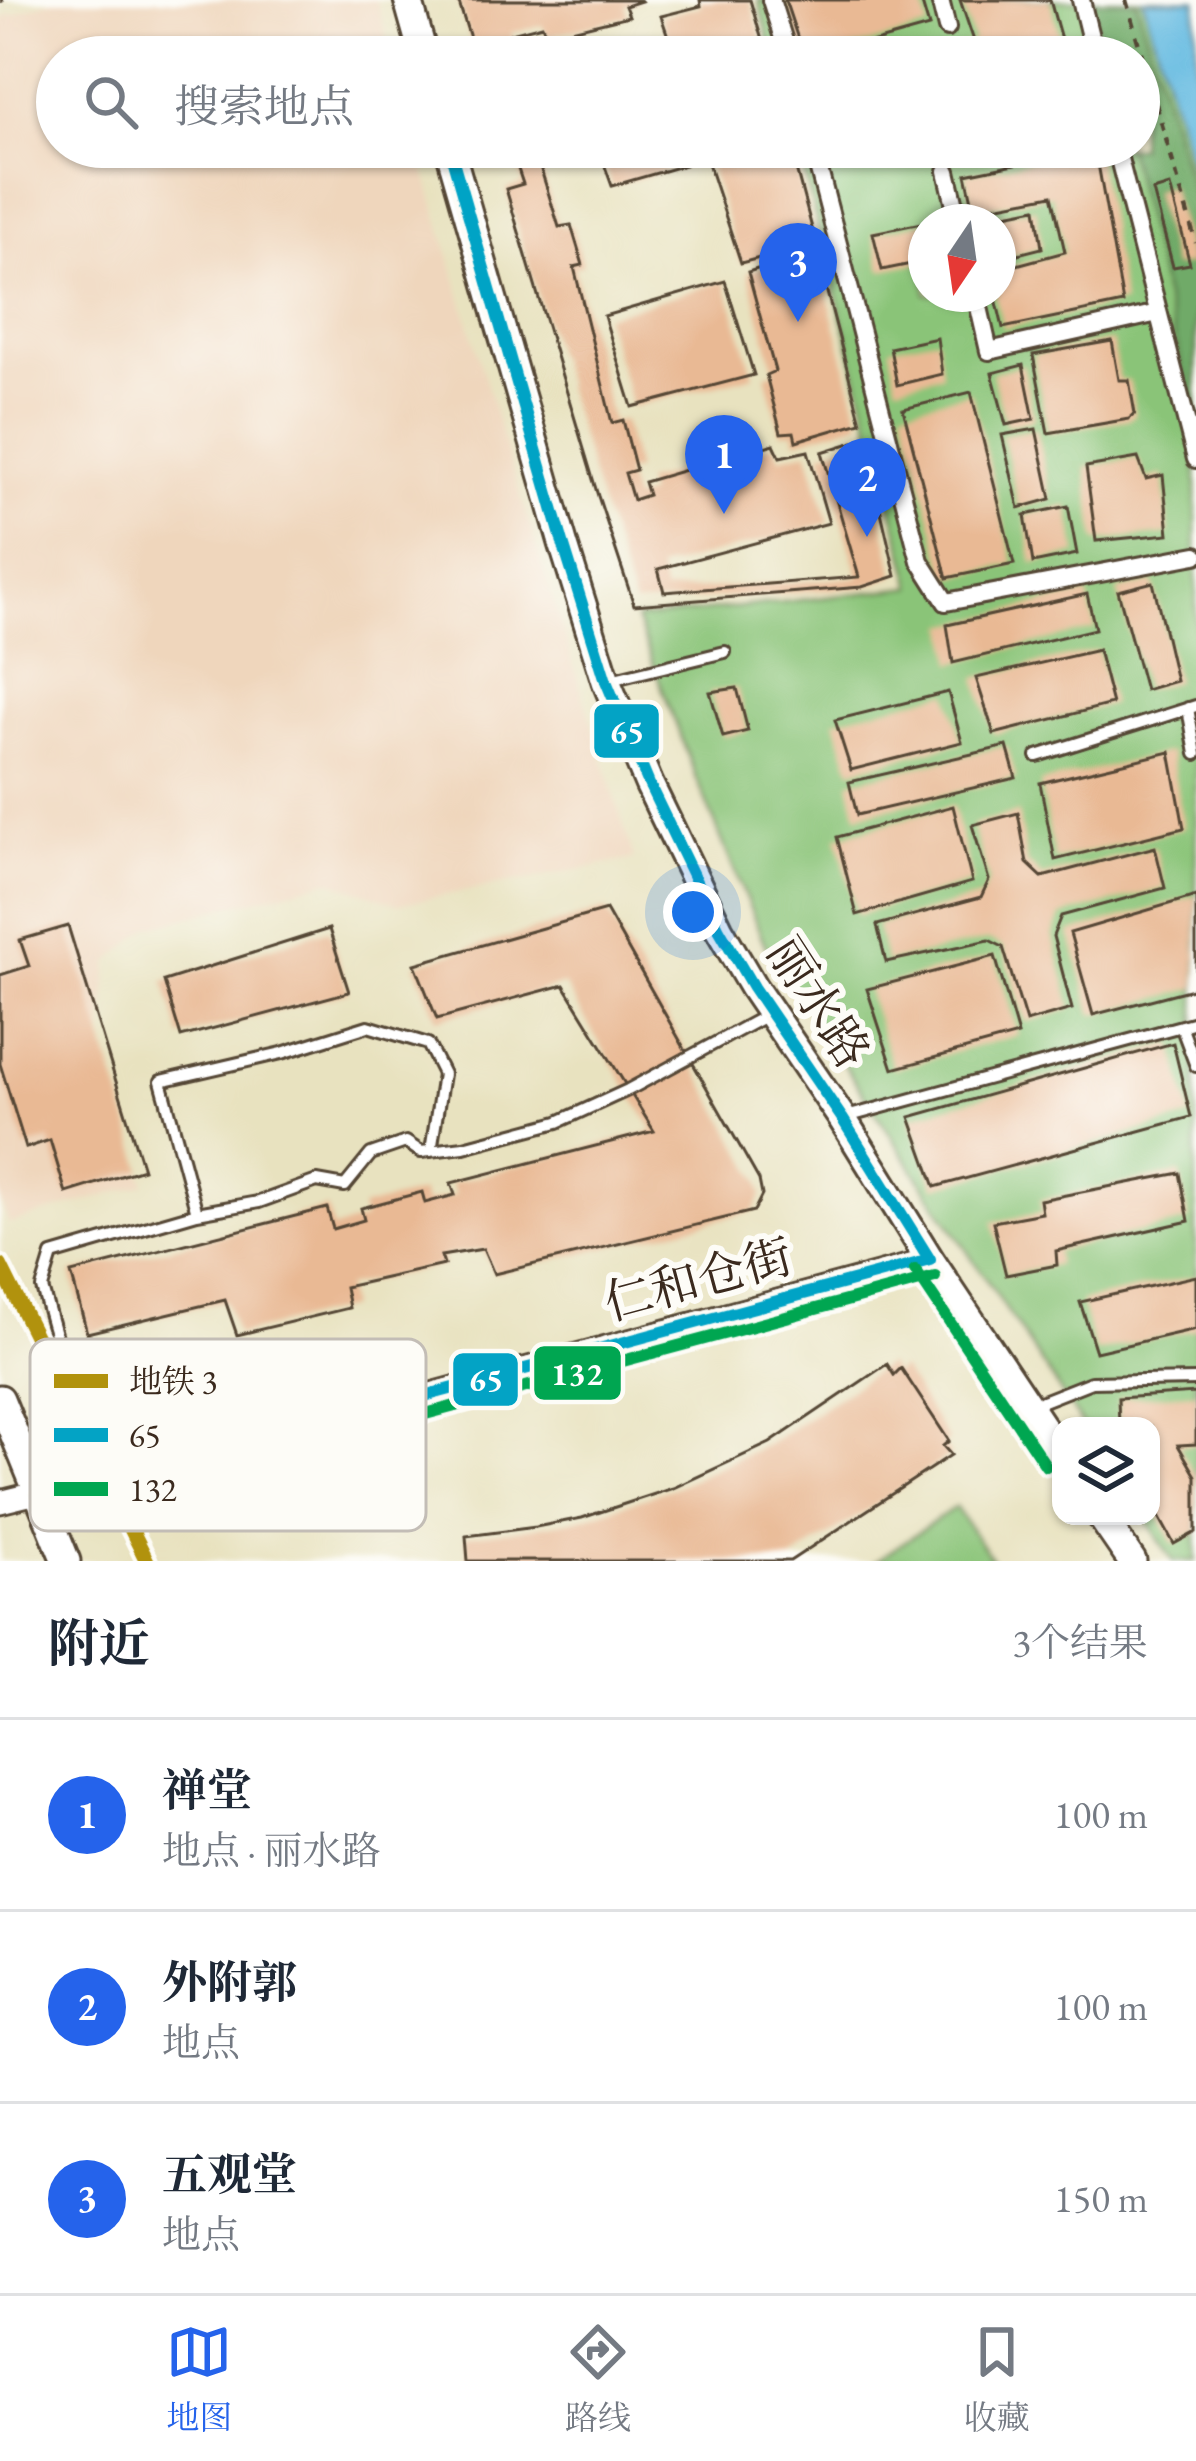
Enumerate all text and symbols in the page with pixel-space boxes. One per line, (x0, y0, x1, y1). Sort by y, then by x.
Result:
search box (36, 36, 1160, 168)
icon: search (78, 69, 144, 135)
text: 搜索地点 (174, 77, 354, 135)
north arrow (908, 204, 1016, 312)
pin: 3 (759, 223, 837, 322)
pin: 1 (685, 415, 763, 514)
pin: 2 (828, 438, 906, 537)
line badge: 65 (592, 702, 661, 760)
text: 65 (610, 710, 644, 753)
your location (663, 882, 723, 942)
street label: 丽水路 (754, 925, 884, 1079)
street label: 仁和仓街 (597, 1224, 799, 1334)
legend (30, 1339, 426, 1531)
line badge: 132 (532, 1344, 623, 1402)
line badge: 65 (451, 1351, 520, 1408)
text: 132 (551, 1352, 604, 1395)
text: 65 (469, 1358, 503, 1401)
text: 地铁 3 (129, 1360, 217, 1403)
text: 65 (129, 1414, 161, 1457)
map controls (1052, 1417, 1160, 1525)
button: layers (1052, 1417, 1160, 1525)
text: 132 (129, 1468, 177, 1511)
text: 附近 (48, 1610, 150, 1676)
text: 3个结果 (1012, 1617, 1148, 1668)
text: 禅堂 (162, 1761, 252, 1819)
text: 1 (77, 1789, 97, 1840)
text: 100 m (1054, 1789, 1148, 1840)
text: 地点 · 丽水路 (162, 1825, 380, 1876)
text: 外附郭 (162, 1953, 297, 2011)
text: 2 (77, 1981, 97, 2032)
text: 100 m (1054, 1981, 1148, 2032)
text: 地点 (162, 2017, 240, 2068)
text: 五观堂 (162, 2145, 297, 2203)
text: 3 (77, 2173, 97, 2224)
text: 150 m (1054, 2173, 1148, 2224)
text: 地点 (162, 2209, 240, 2260)
tab: 地图 (166, 2319, 232, 2439)
tab: 路线 (565, 2319, 631, 2439)
tab: 收藏 (964, 2319, 1030, 2439)

